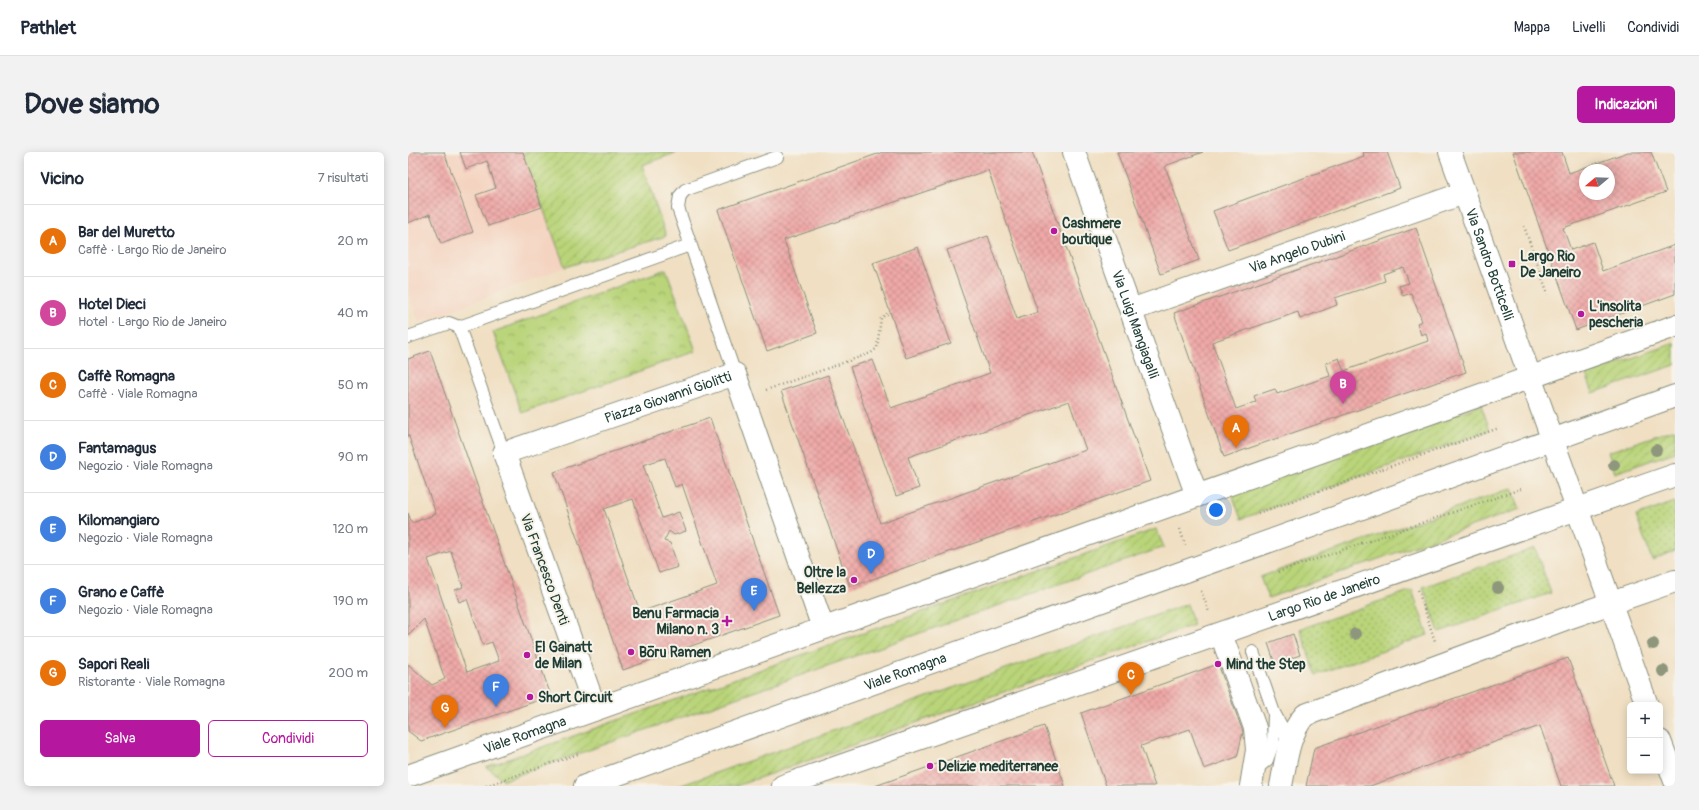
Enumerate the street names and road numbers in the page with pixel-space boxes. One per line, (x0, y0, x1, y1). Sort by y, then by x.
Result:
street label: Via Sandro Botticelli (1462, 206, 1517, 323)
street label: Via Angelo Dubini (1247, 227, 1348, 277)
street label: Via Luigi Mangiagalli (1108, 268, 1162, 381)
street label: Piazza Giovanni Giolitti (602, 368, 734, 427)
street label: Via Francesco Denti (517, 511, 573, 628)
street label: Largo Rio de Janeiro (1266, 570, 1383, 625)
street label: Viale Romagna (862, 649, 949, 694)
street label: Viale Romagna (481, 713, 569, 757)

